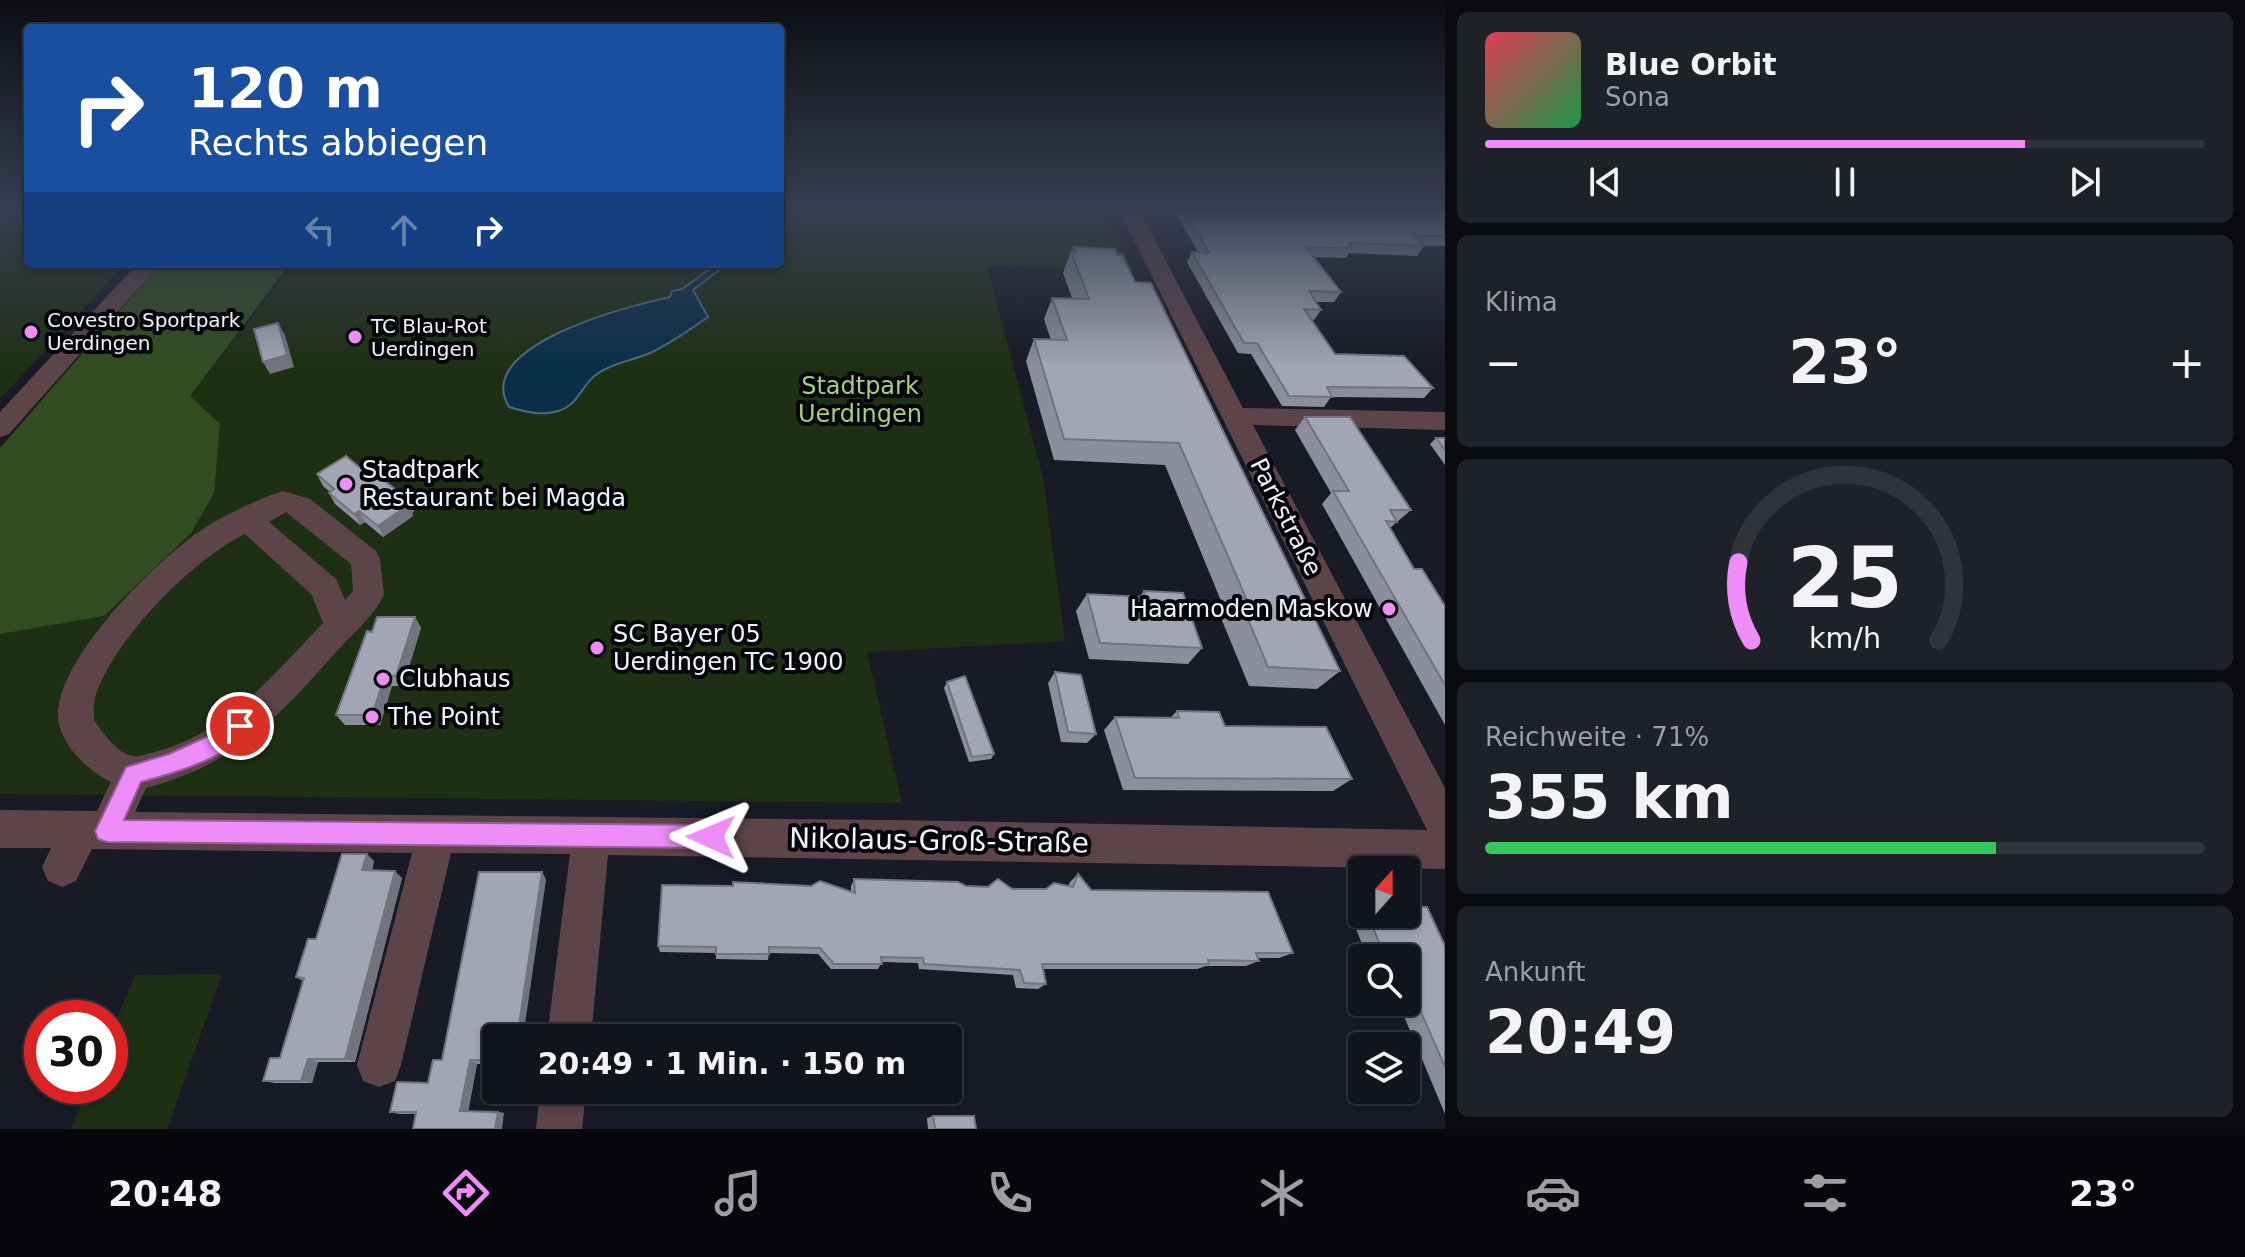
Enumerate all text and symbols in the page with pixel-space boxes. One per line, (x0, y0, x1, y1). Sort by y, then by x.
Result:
text: Blue Orbit (1605, 47, 1777, 82)
text: 120 m (188, 55, 383, 120)
icon: right (56, 56, 160, 160)
text: Sona (1605, 82, 1670, 112)
text: Rechts abbiegen (188, 122, 488, 163)
icon: previous (1583, 160, 1627, 204)
icon: pause (1823, 160, 1867, 204)
icon: next (2063, 160, 2107, 204)
icon: left (298, 208, 342, 252)
icon: ahead (382, 208, 426, 252)
icon: right (466, 208, 510, 252)
text: Klima (1485, 287, 1558, 317)
place label: Covestro Sportpark Uerdingen (47, 308, 241, 355)
place label: TC Blau-Rot Uerdingen (370, 314, 487, 361)
marker: Covestro Sportpark Uerdingen (22, 323, 40, 341)
text: 23° (1788, 327, 1902, 397)
marker: TC Blau-Rot Uerdingen (346, 328, 364, 346)
text: − (1485, 337, 1522, 388)
text: + (2168, 337, 2205, 388)
park label: Stadtpark Uerdingen (798, 372, 922, 428)
street label: Parkstraße (1244, 454, 1328, 580)
place label: Stadtpark Restaurant bei Magda (362, 456, 626, 512)
marker: Stadtpark Restaurant bei Magda (337, 475, 355, 493)
text: 25 (1787, 529, 1903, 626)
place label: Haarmoden Maskow (1130, 595, 1373, 623)
marker: Haarmoden Maskow (1380, 600, 1398, 618)
place label: SC Bayer 05 Uerdingen TC 1900 (613, 620, 843, 676)
text: km/h (1809, 621, 1881, 655)
marker: SC Bayer 05 Uerdingen TC 1900 (588, 639, 606, 657)
place label: Clubhaus (399, 665, 511, 693)
marker: Clubhaus (374, 670, 392, 688)
pin (206, 692, 274, 760)
place label: The Point (387, 703, 500, 731)
icon: arrive (218, 704, 262, 748)
marker: The Point (363, 708, 381, 726)
text: Reichweite · 71% (1485, 722, 1709, 752)
text: 355 km (1485, 762, 1734, 832)
position arrow (669, 795, 753, 879)
street label: Nikolaus-Groß-Straße (789, 821, 1089, 860)
north arrow (1348, 856, 1420, 928)
map controls (1348, 856, 1420, 1104)
button: search (1348, 944, 1420, 1016)
text: Ankunft (1485, 957, 1585, 987)
text: 20:49 (1485, 997, 1676, 1067)
speed limit sign: 30 (24, 1000, 128, 1104)
button: layers (1348, 1032, 1420, 1104)
text: 20:49 · 1 Min. · 150 m (538, 1046, 906, 1081)
icon: directions (438, 1165, 494, 1221)
icon: music (710, 1165, 766, 1221)
icon: phone (982, 1165, 1038, 1221)
icon: climate (1254, 1165, 1310, 1221)
icon: car (1525, 1165, 1581, 1221)
icon: filters (1797, 1165, 1853, 1221)
text: 20:48 (108, 1173, 222, 1214)
text: 23° (2069, 1173, 2137, 1214)

